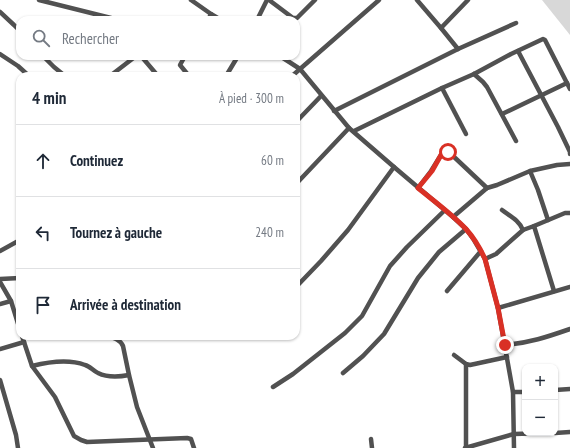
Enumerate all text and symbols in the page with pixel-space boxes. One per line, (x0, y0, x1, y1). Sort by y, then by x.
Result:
search box (16, 16, 300, 60)
icon: search (30, 27, 52, 49)
text: Rechercher (62, 29, 119, 48)
text: 4 min (32, 87, 66, 109)
text: À pied · 300 m (219, 90, 284, 107)
route start (439, 143, 457, 161)
icon: ahead (32, 150, 54, 172)
text: Continuez (70, 151, 123, 170)
text: 60 m (261, 152, 284, 169)
icon: left (32, 222, 54, 244)
text: Tournez à gauche (70, 223, 162, 242)
text: 240 m (255, 224, 284, 241)
icon: arrive (32, 294, 54, 316)
text: Arrivée à destination (70, 295, 181, 314)
route end (496, 336, 514, 354)
map controls (522, 364, 558, 436)
button: + (522, 364, 558, 400)
button: − (522, 400, 558, 436)

